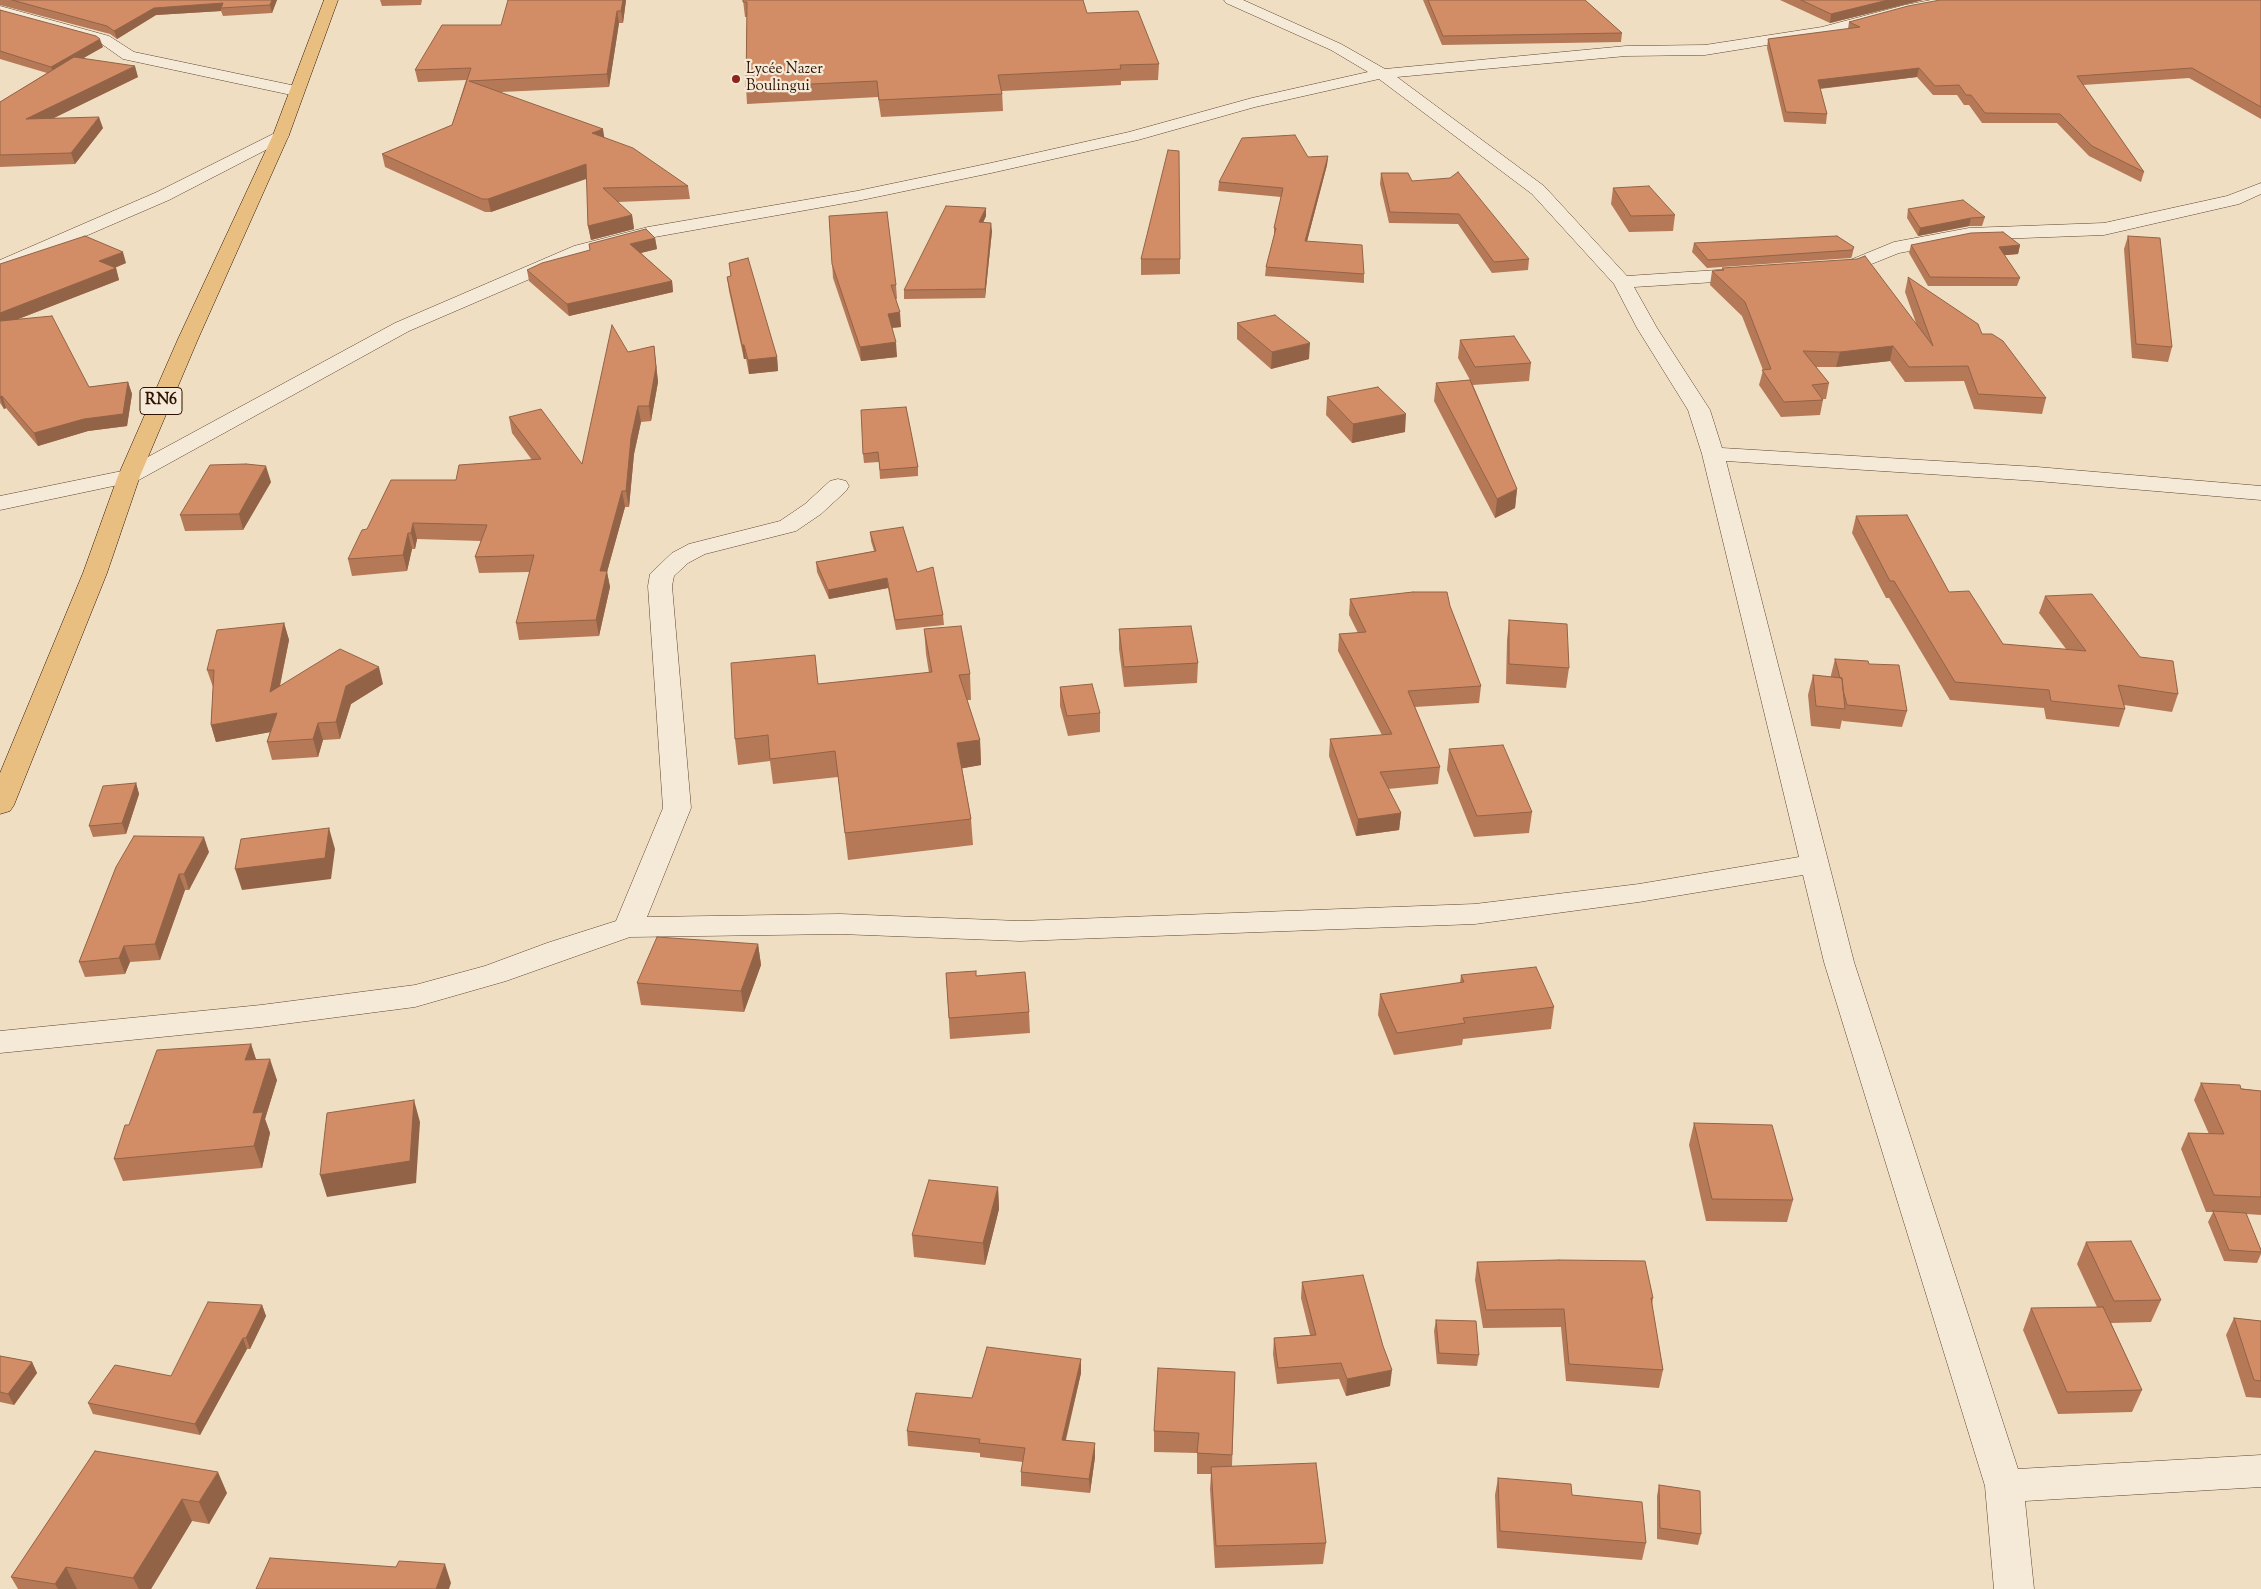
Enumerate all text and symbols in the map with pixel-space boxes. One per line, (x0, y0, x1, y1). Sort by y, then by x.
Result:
place label: Lycée Nazer Boulingui (746, 61, 823, 96)
marker: Lycée Nazer Boulingui (730, 73, 742, 85)
road number: RN6 (140, 388, 182, 414)

